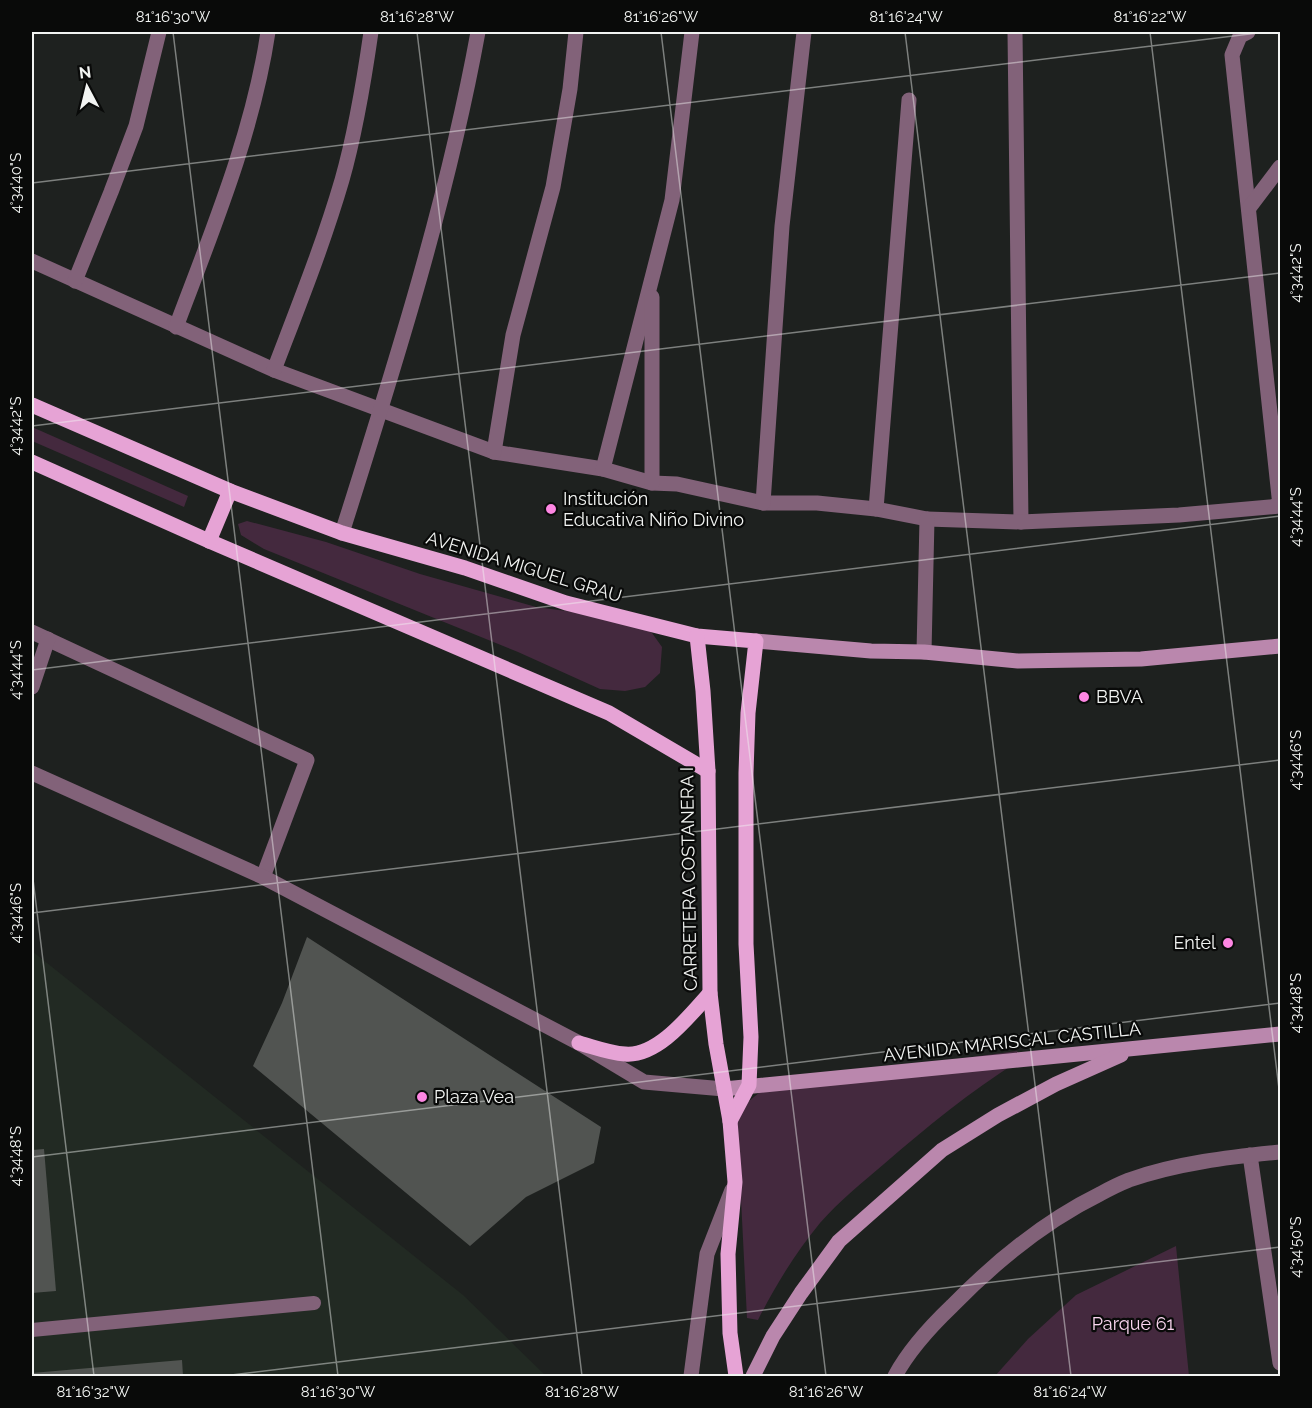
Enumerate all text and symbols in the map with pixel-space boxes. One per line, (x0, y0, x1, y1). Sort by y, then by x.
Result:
text: 81°16'30"W (136, 8, 211, 26)
text: 81°16'28"W (380, 8, 454, 26)
text: 81°16'26"W (624, 8, 698, 26)
text: 81°16'24"W (869, 8, 943, 26)
text: 81°16'22"W (1113, 8, 1187, 26)
north arrow (57, 57, 117, 117)
text: N (78, 62, 92, 83)
text: 4°34'40"S (7, 153, 25, 213)
text: 4°34'42"S (1287, 243, 1305, 303)
text: 4°34'42"S (7, 396, 25, 456)
text: 4°34'44"S (1287, 487, 1305, 547)
place label: Institución Educativa Niño Divino (563, 488, 744, 530)
marker: Institución Educativa Niño Divino (544, 502, 558, 516)
street label: AVENIDA MIGUEL GRAU (424, 527, 624, 606)
text: 4°34'44"S (7, 640, 25, 700)
place label: BBVA (1096, 686, 1143, 707)
marker: BBVA (1077, 690, 1091, 704)
text: 4°34'46"S (1287, 730, 1305, 790)
street label: CARRETERA COSTANERA I (676, 767, 701, 991)
text: 4°34'46"S (7, 883, 25, 943)
place label: Entel (1173, 932, 1216, 953)
marker: Entel (1221, 936, 1235, 950)
text: 4°34'48"S (1287, 973, 1305, 1033)
street label: AVENIDA MARISCAL CASTILLA (882, 1018, 1142, 1065)
place label: Plaza Vea (434, 1086, 514, 1107)
marker: Plaza Vea (415, 1090, 429, 1104)
text: 4°34'48"S (7, 1126, 25, 1186)
text: 4°34'50"S (1287, 1216, 1305, 1278)
park label: Parque 61 (1092, 1313, 1175, 1334)
text: 81°16'32"W (56, 1383, 130, 1401)
text: 81°16'30"W (301, 1383, 376, 1401)
text: 81°16'28"W (545, 1383, 619, 1401)
text: 81°16'26"W (789, 1383, 863, 1401)
text: 81°16'24"W (1033, 1383, 1107, 1401)

